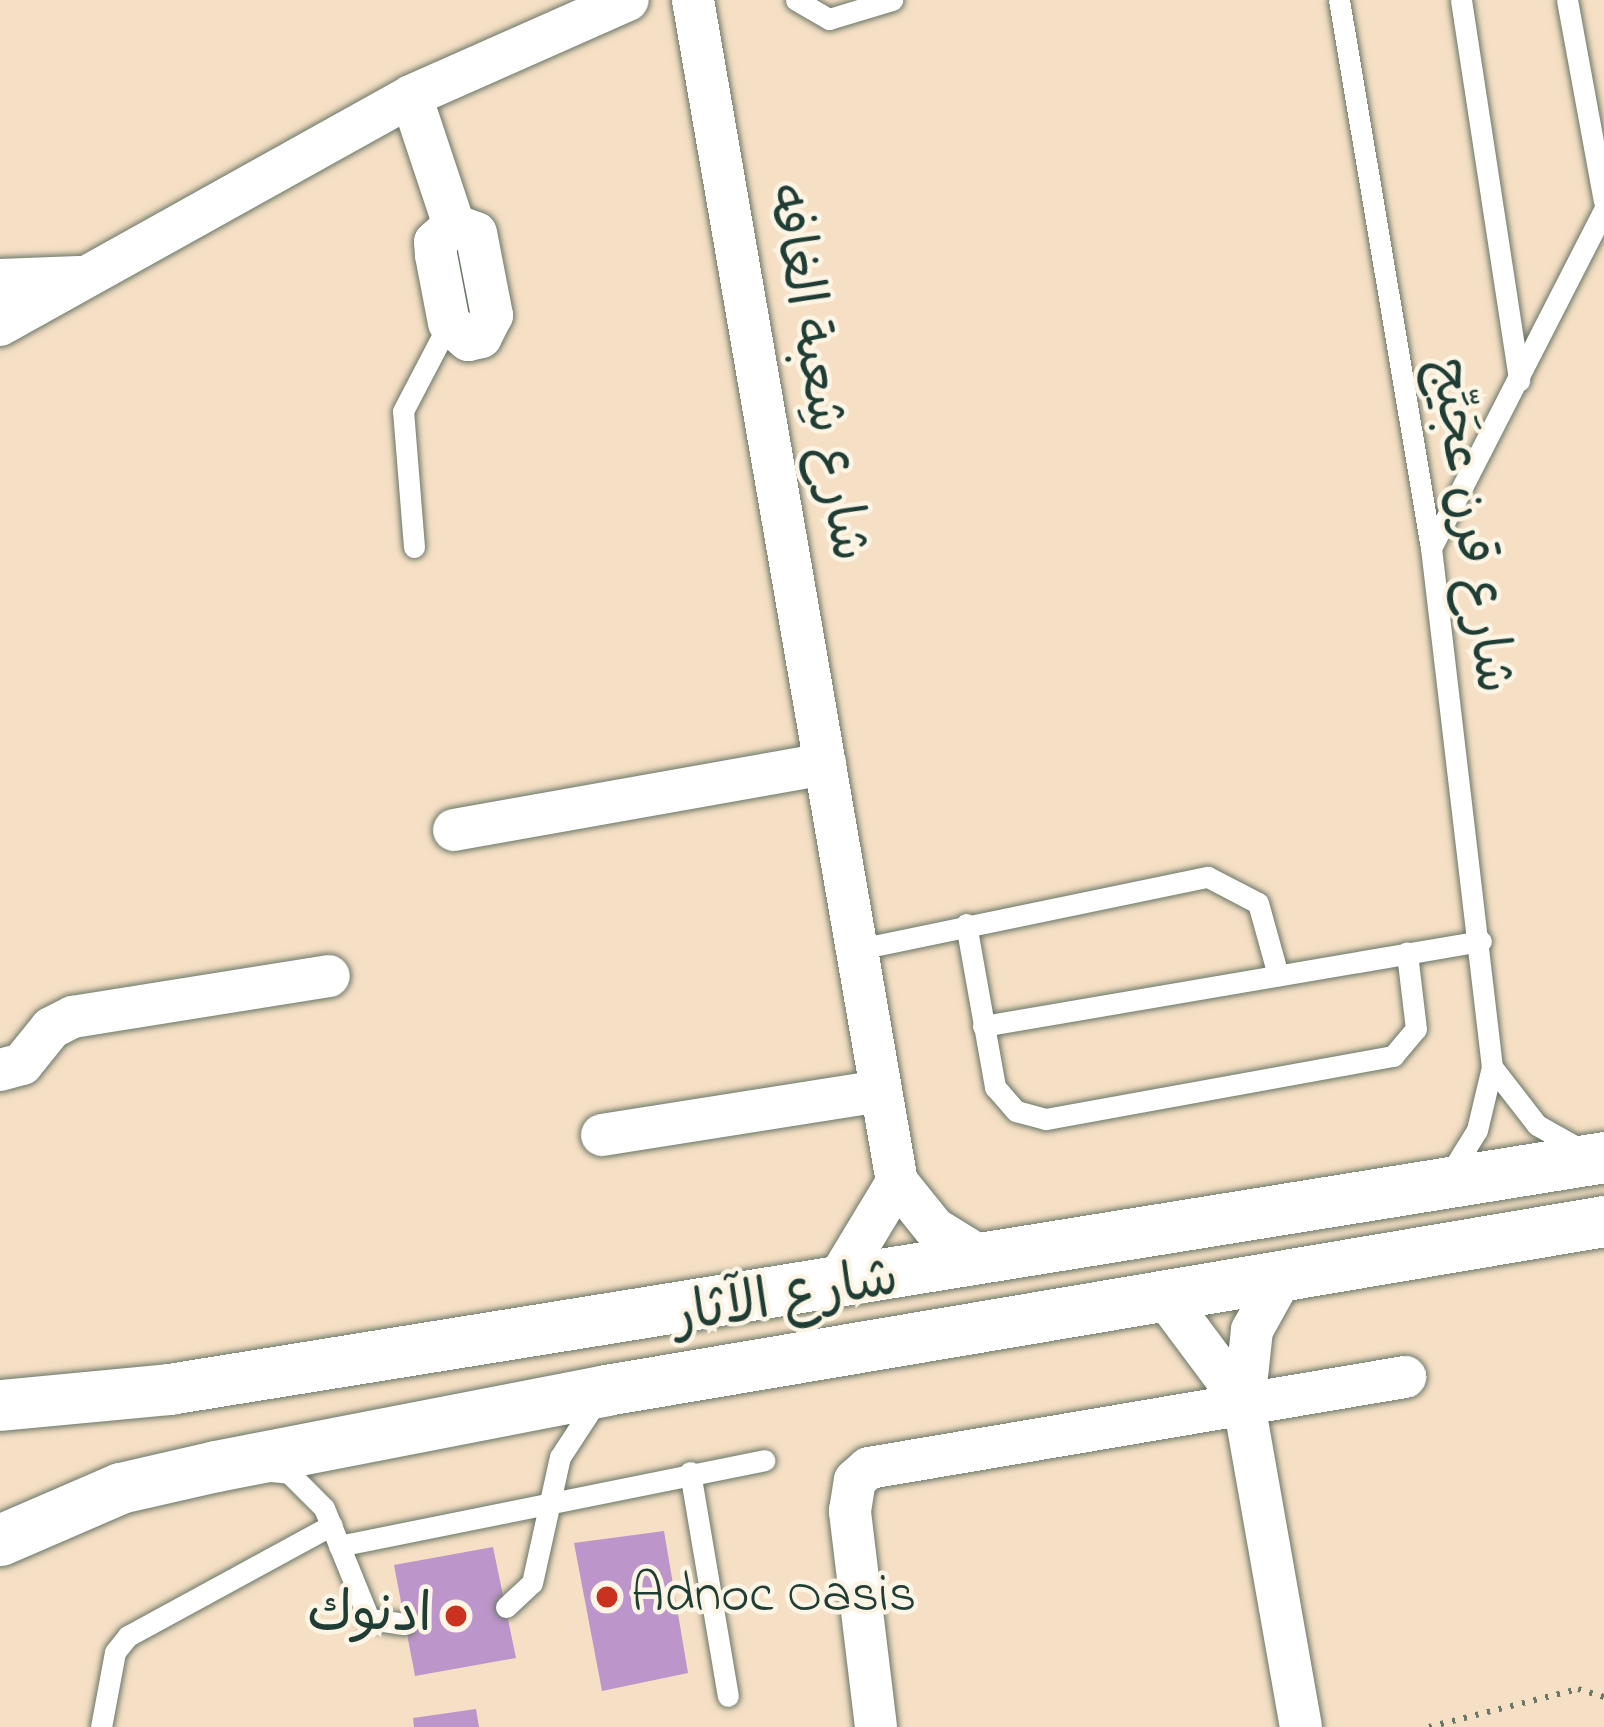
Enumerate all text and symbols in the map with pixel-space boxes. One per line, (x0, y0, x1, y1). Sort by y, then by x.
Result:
street label: شارع شِعبة الغافه (750, 179, 880, 567)
street label: شارع قرن عجَيِّج (1413, 354, 1525, 698)
street label: شارع الآثار (669, 1247, 903, 1351)
place label: Adnoc Oasis (631, 1565, 916, 1629)
place label: ادنوك (307, 1584, 432, 1648)
marker: Adnoc Oasis (594, 1584, 620, 1610)
marker: ادنوك (443, 1603, 469, 1629)

